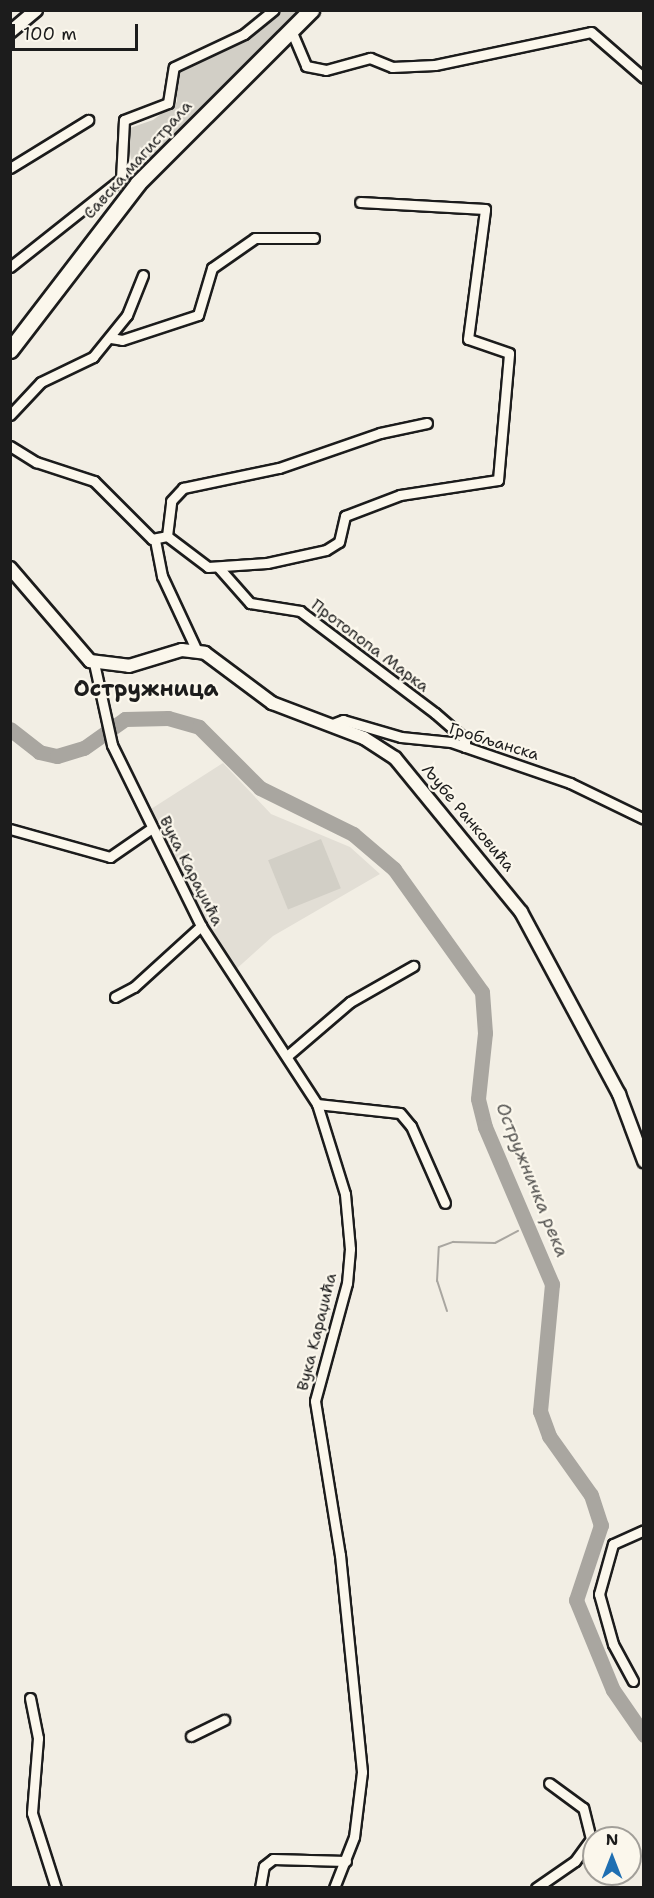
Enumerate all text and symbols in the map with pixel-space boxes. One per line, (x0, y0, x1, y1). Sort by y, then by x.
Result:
scale bar (15, 12, 141, 50)
text: 100 m (23, 22, 77, 46)
street label: Савска магистрала (80, 97, 196, 223)
street label: Протопопа Марка (307, 596, 433, 696)
district label: Остружница (73, 676, 219, 702)
street label: Гробљанска (447, 719, 541, 765)
street label: Љубе Ранковића (418, 761, 518, 875)
street label: Вука Караџића (155, 813, 227, 929)
water label: Остружничка река (491, 1100, 573, 1260)
street label: Вука Караџића (293, 1271, 341, 1393)
north arrow (582, 1826, 642, 1886)
text: N (606, 1829, 618, 1850)

